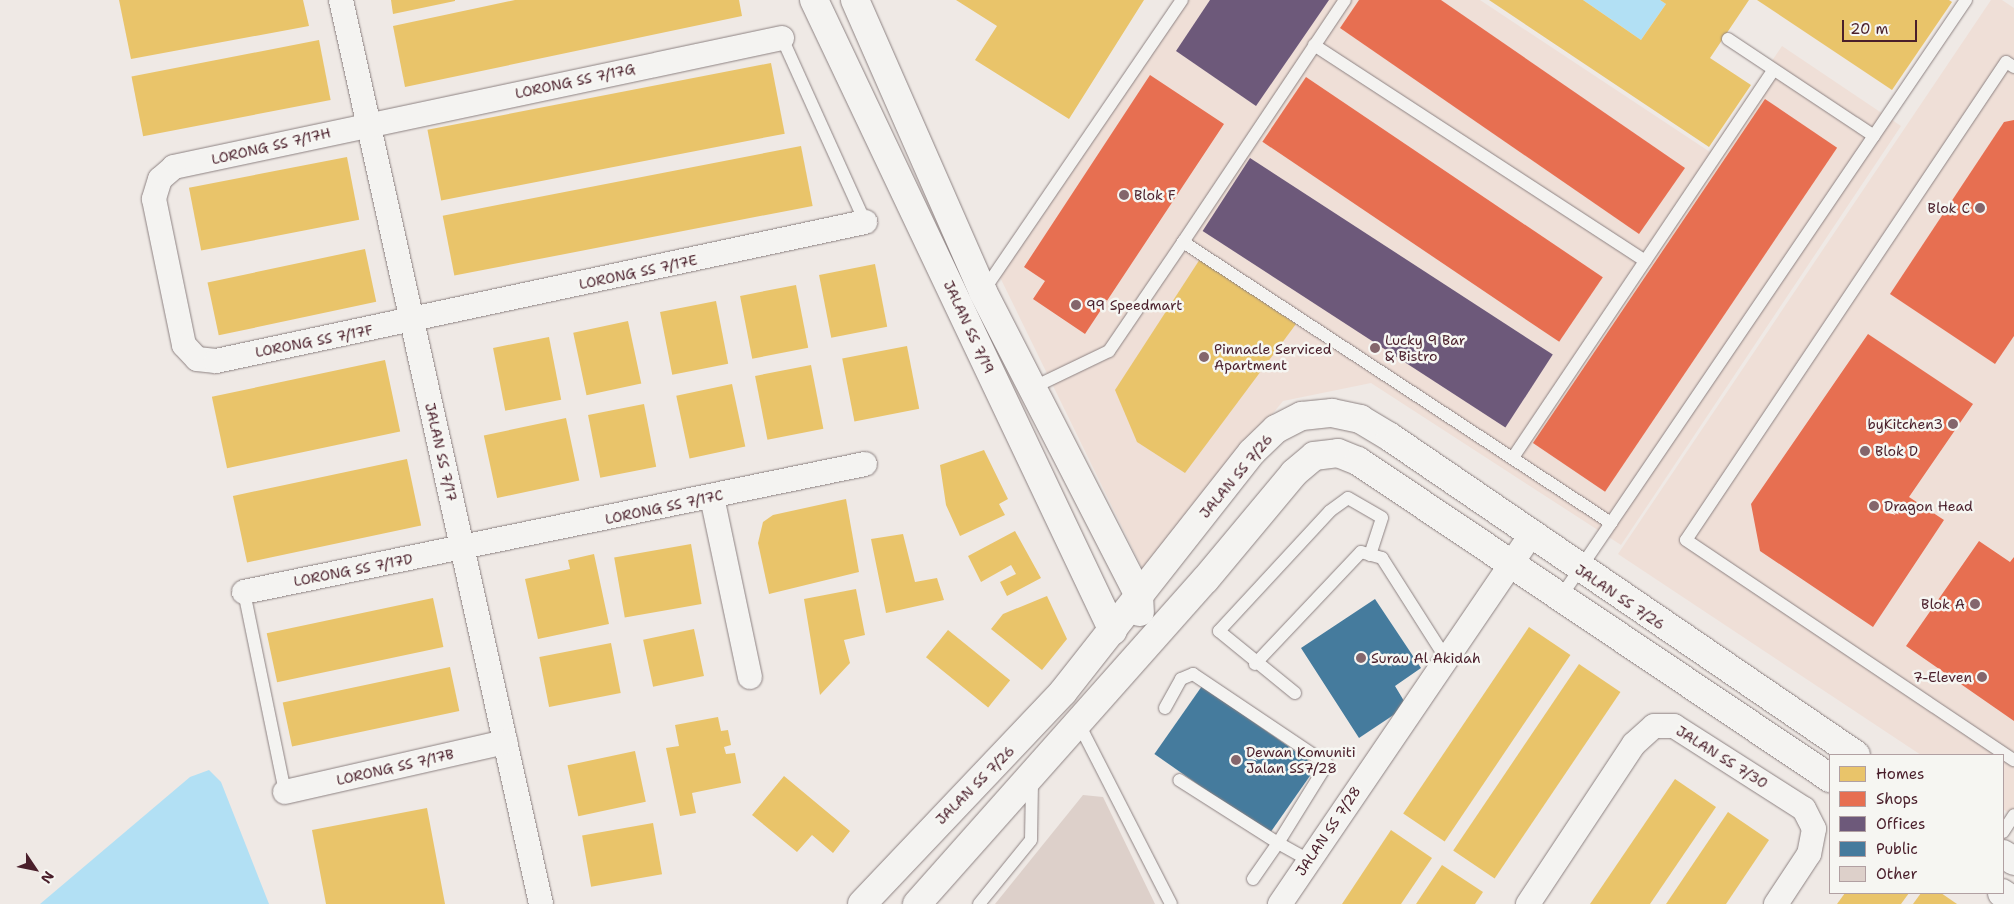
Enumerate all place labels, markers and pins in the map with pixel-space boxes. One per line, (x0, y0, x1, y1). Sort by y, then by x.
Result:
place label: Blok F (1134, 187, 1176, 203)
marker: Blok F (1118, 189, 1130, 201)
place label: Blok C (1928, 200, 1970, 216)
marker: Blok C (1974, 202, 1986, 214)
place label: 99 Speedmart (1086, 297, 1182, 313)
marker: 99 Speedmart (1070, 299, 1082, 311)
place label: Lucky 9 Bar & Bistro (1385, 332, 1465, 364)
place label: Pinnacle Serviced Apartment (1214, 341, 1332, 374)
marker: Lucky 9 Bar & Bistro (1369, 342, 1381, 354)
marker: Pinnacle Serviced Apartment (1198, 351, 1210, 363)
place label: byKitchen3 (1867, 416, 1943, 432)
marker: byKitchen3 (1947, 418, 1959, 430)
place label: Blok D (1875, 443, 1918, 459)
marker: Blok D (1859, 445, 1871, 457)
place label: Dragon Head (1884, 498, 1973, 514)
marker: Dragon Head (1868, 500, 1880, 512)
place label: Blok A (1921, 596, 1965, 612)
marker: Blok A (1969, 598, 1981, 610)
place label: Surau Al Akidah (1371, 650, 1481, 666)
marker: Surau Al Akidah (1355, 652, 1367, 664)
place label: 7-Eleven (1913, 669, 1972, 685)
marker: 7-Eleven (1976, 671, 1988, 683)
place label: Dewan Komuniti Jalan SS7/28 (1246, 744, 1356, 776)
marker: Dewan Komuniti Jalan SS7/28 (1230, 754, 1242, 766)

